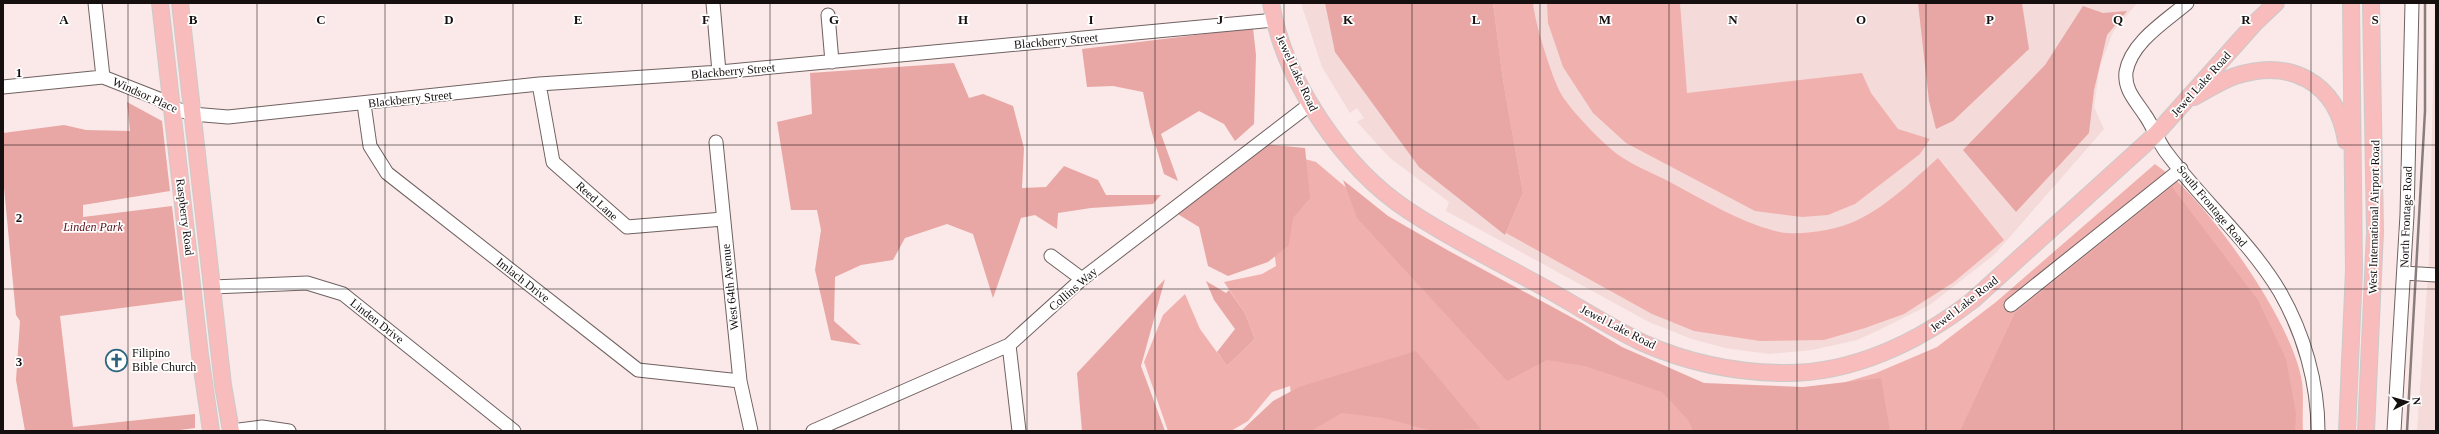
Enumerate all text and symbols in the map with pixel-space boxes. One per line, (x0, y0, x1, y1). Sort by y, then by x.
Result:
text: A (59, 12, 69, 27)
text: B (189, 12, 198, 27)
text: C (316, 12, 326, 27)
text: D (444, 12, 454, 27)
text: E (574, 12, 582, 27)
text: F (702, 12, 710, 27)
text: G (829, 12, 839, 27)
text: H (958, 12, 968, 27)
text: I (1088, 12, 1094, 27)
text: J (1217, 12, 1224, 27)
text: K (1343, 12, 1354, 27)
text: L (1472, 12, 1481, 27)
text: M (1599, 12, 1611, 27)
text: N (1728, 12, 1738, 27)
text: O (1856, 12, 1866, 27)
text: P (1986, 12, 1994, 27)
text: Q (2113, 12, 2123, 27)
text: R (2241, 12, 2251, 27)
text: S (2371, 12, 2379, 27)
street label: Blackberry Street (1013, 30, 1099, 52)
street label: Jewel Lake Road (1273, 33, 1321, 113)
street label: Jewel Lake Road (2168, 49, 2234, 119)
street label: Blackberry Street (690, 60, 776, 82)
text: 1 (16, 65, 22, 80)
street label: Windsor Place (110, 74, 180, 116)
street label: Blackberry Street (367, 88, 453, 110)
street label: West International Airport Road (2366, 140, 2382, 294)
street label: South Frontage Road (2174, 162, 2250, 250)
street label: North Frontage Road (2397, 166, 2415, 268)
street label: Raspberry Road (173, 178, 197, 256)
street label: Reed Lane (573, 179, 621, 223)
text: 2 (16, 210, 22, 225)
park label: Linden Park (62, 220, 123, 234)
street label: West 64th Avenue (719, 243, 741, 331)
street label: Imlach Drive (494, 255, 552, 305)
street label: Collins Way (1046, 264, 1100, 314)
street label: Jewel Lake Road (1927, 273, 2001, 335)
street label: Linden Drive (347, 296, 407, 346)
street label: Jewel Lake Road (1578, 302, 1658, 352)
place label: Filipino Bible Church (132, 346, 196, 374)
church icon: Filipino Bible Church (103, 347, 129, 373)
text: 3 (16, 354, 23, 369)
north arrow (2387, 382, 2427, 422)
text: N (2411, 396, 2423, 406)

